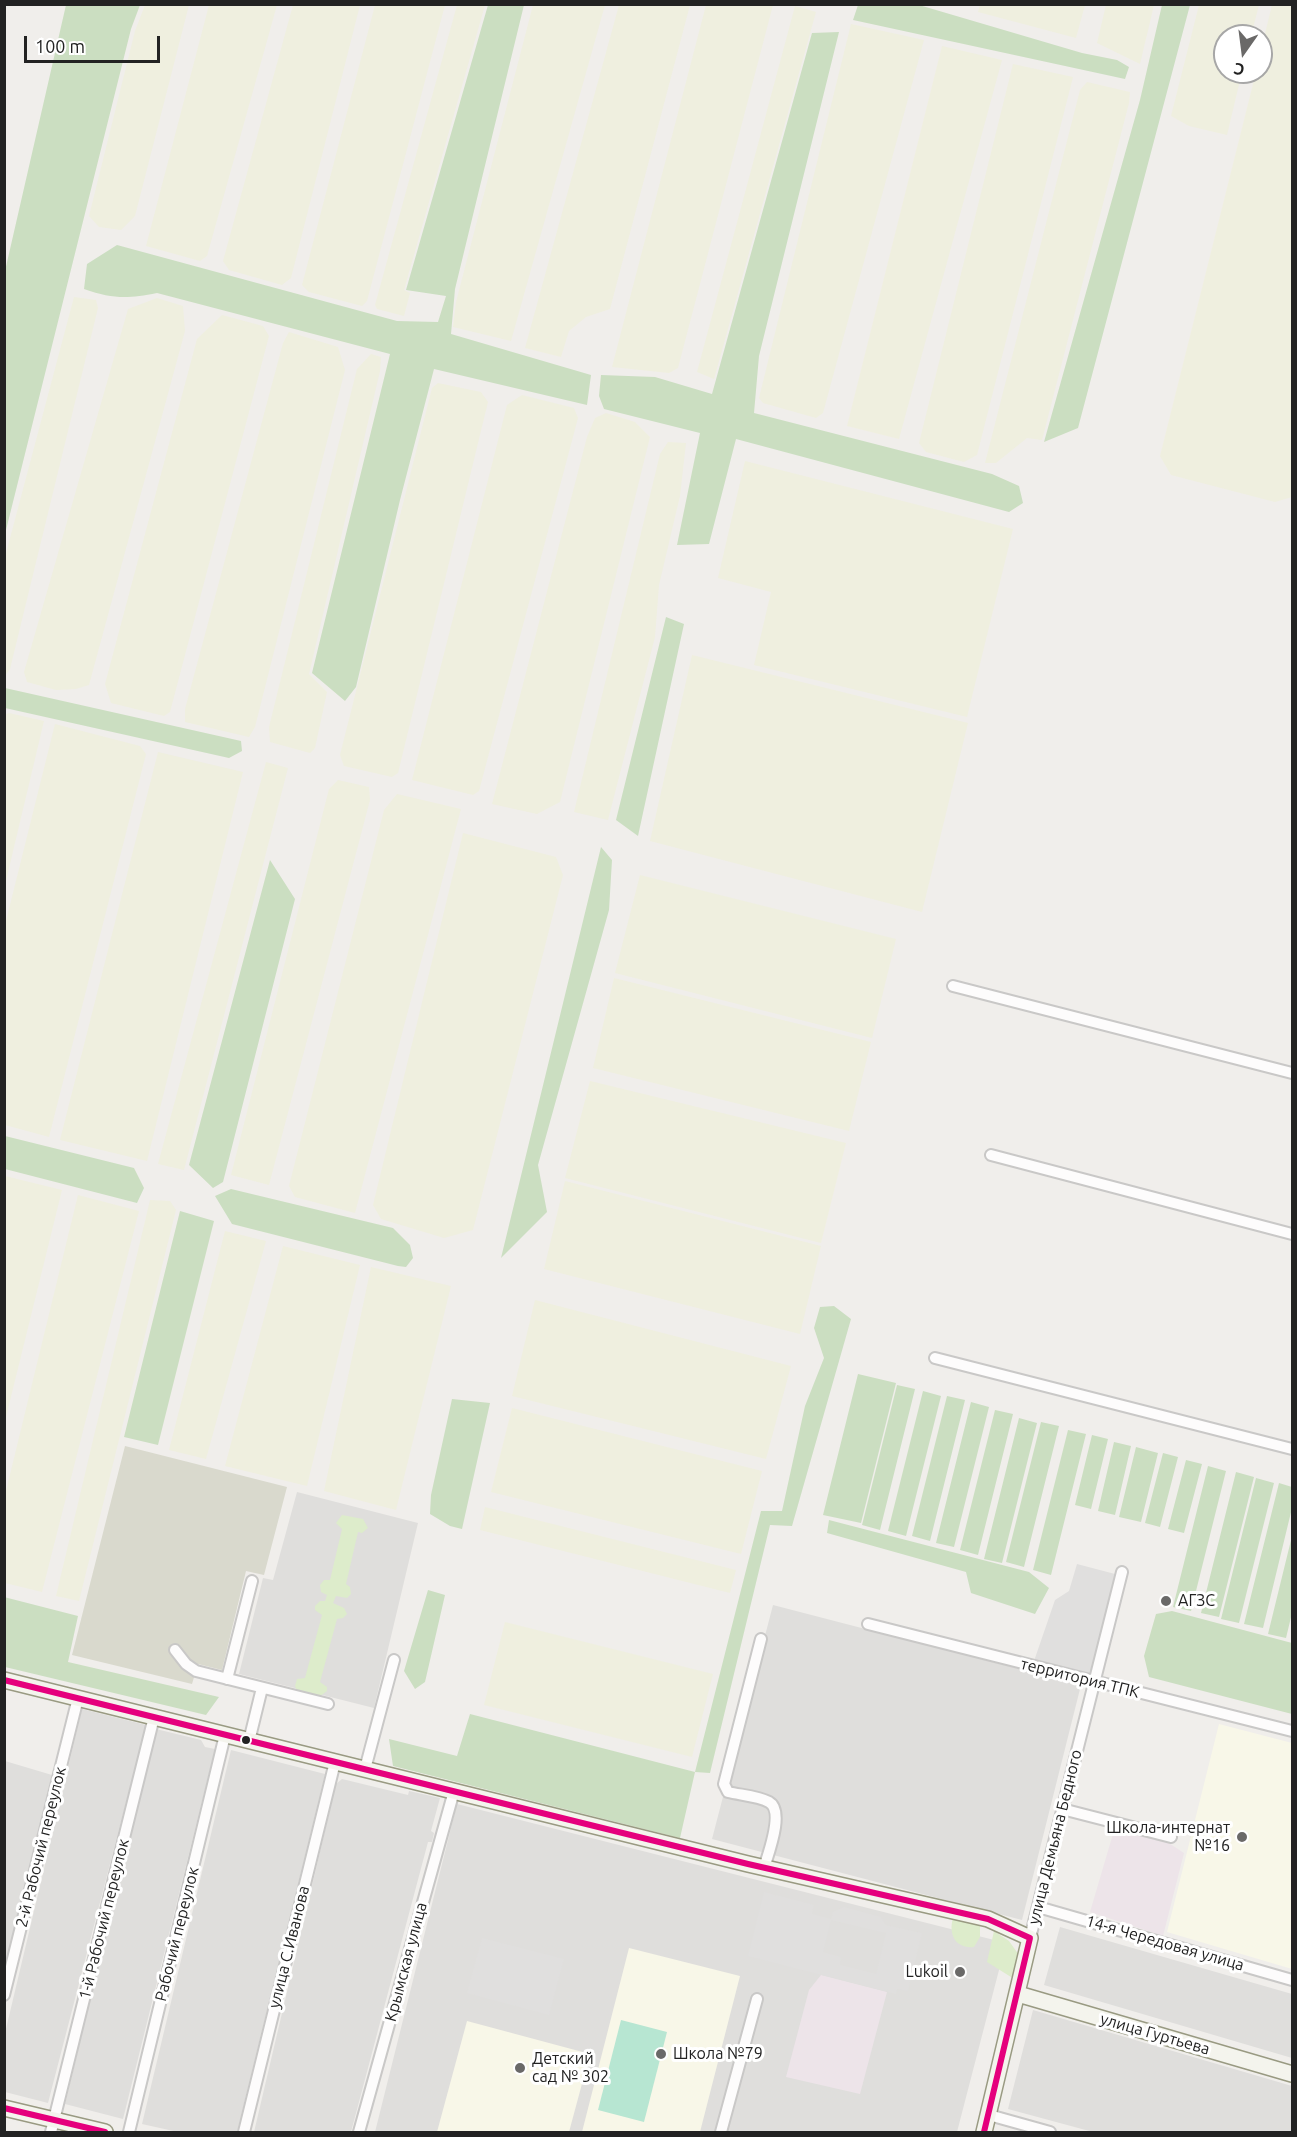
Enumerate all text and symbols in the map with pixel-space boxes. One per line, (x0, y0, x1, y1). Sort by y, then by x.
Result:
scale bar (27, 24, 164, 62)
north arrow (1213, 24, 1273, 84)
text: 100 m (35, 36, 85, 56)
text: С (1232, 60, 1246, 79)
place label: АГЗС (1178, 1591, 1215, 1611)
marker: АГЗС (1159, 1594, 1173, 1608)
street label: территория ТПК (1019, 1654, 1141, 1702)
unlabelled marker (240, 1734, 252, 1746)
street label: улица Демьяна Бедного (1024, 1747, 1086, 1927)
street label: 2-й Рабочий переулок (12, 1765, 70, 1929)
place label: Школа-интернат №16 (1106, 1818, 1230, 1856)
marker: Школа-интернат №16 (1235, 1830, 1249, 1844)
street label: 1-й Рабочий переулок (75, 1837, 133, 2001)
street label: Рабочий переулок (151, 1865, 203, 2003)
street label: улица С.Иванова (264, 1884, 314, 2010)
street label: Крымская улица (381, 1900, 431, 2024)
street label: 14-я Чередовая улица (1084, 1911, 1246, 1975)
place label: Lukoil (906, 1962, 948, 1982)
marker: Lukoil (953, 1965, 967, 1979)
street label: улица Гуртьева (1098, 2009, 1212, 2059)
place label: Школа №79 (673, 2044, 763, 2064)
marker: Школа №79 (654, 2047, 668, 2061)
place label: Детский сад № 302 (532, 2049, 609, 2087)
marker: Детский сад № 302 (513, 2061, 527, 2075)

